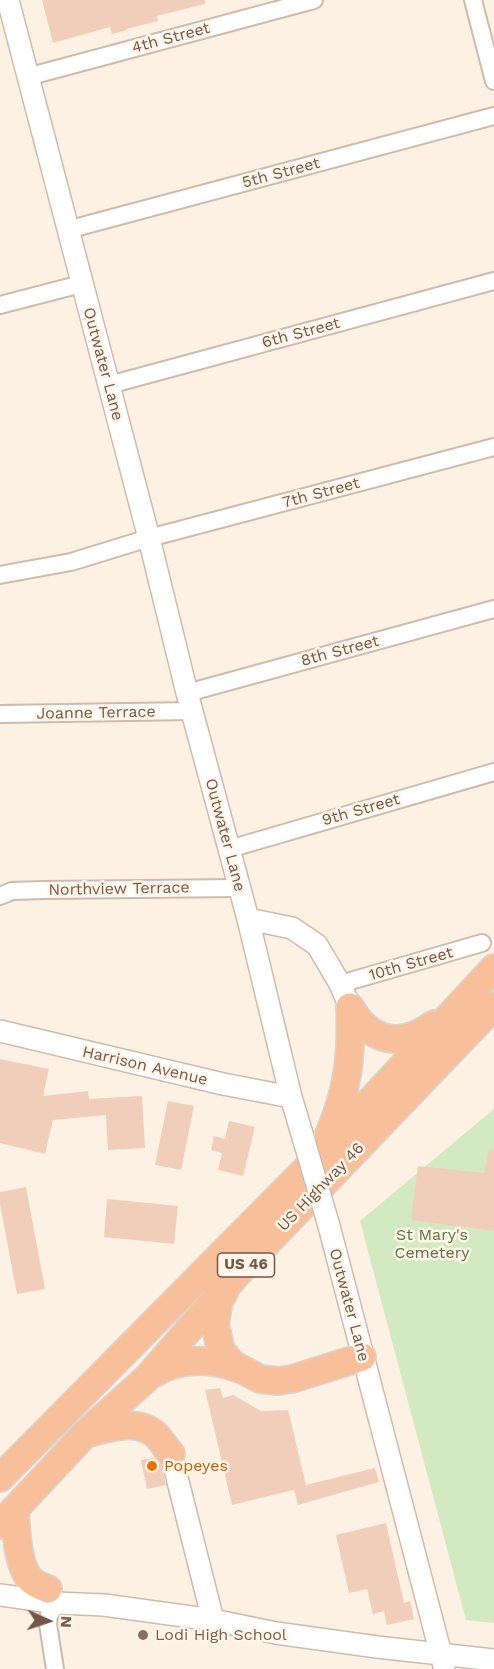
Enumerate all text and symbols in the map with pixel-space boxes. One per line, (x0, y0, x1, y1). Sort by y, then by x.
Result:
street label: 4th Street (130, 18, 212, 58)
street label: 5th Street (240, 153, 322, 193)
street label: Outwater Lane (79, 305, 127, 423)
street label: 6th Street (260, 313, 342, 353)
street label: 7th Street (280, 473, 362, 513)
street label: 8th Street (299, 631, 381, 671)
street label: Joanne Terrace (36, 702, 156, 724)
street label: Outwater Lane (201, 776, 249, 894)
street label: 9th Street (320, 790, 402, 830)
street label: Northview Terrace (48, 878, 190, 900)
street label: 10th Street (367, 943, 455, 985)
street label: Harrison Avenue (80, 1042, 210, 1090)
street label: US Highway 46 (274, 1138, 368, 1236)
park label: St Mary's Cemetery (394, 1225, 470, 1263)
street label: Outwater Lane (325, 1246, 373, 1364)
road number: US 46 (218, 1253, 274, 1277)
place label: Popeyes (164, 1456, 228, 1476)
marker: Popeyes (145, 1459, 159, 1473)
north arrow (18, 1591, 78, 1651)
text: N (57, 1616, 76, 1628)
place label: Lodi High School (155, 1625, 287, 1645)
marker: Lodi High School (136, 1628, 150, 1642)

